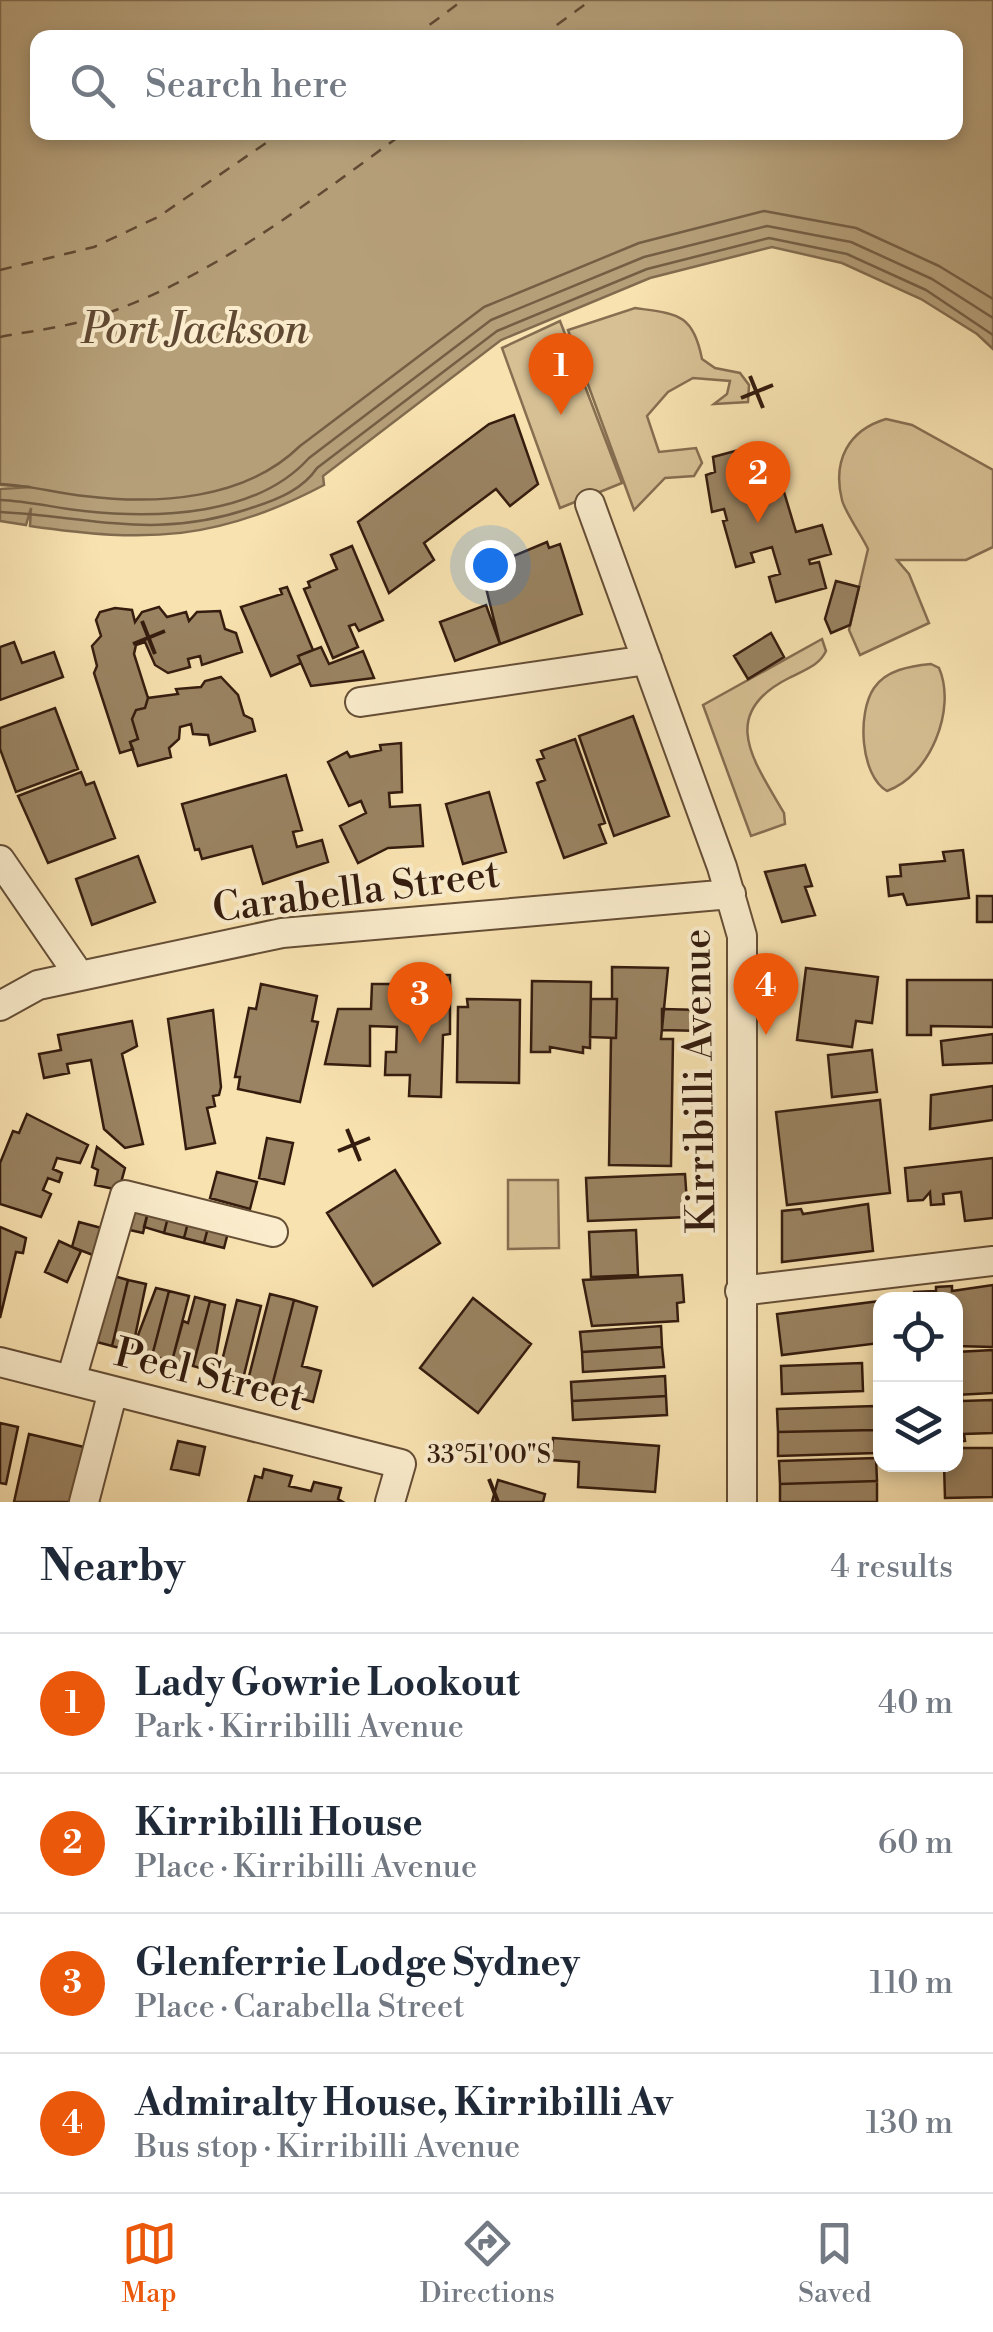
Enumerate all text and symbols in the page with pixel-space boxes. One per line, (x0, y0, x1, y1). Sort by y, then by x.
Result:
search box (30, 30, 963, 140)
icon: search (65, 58, 120, 113)
text: Search here (145, 62, 348, 109)
water label: Port Jackson (79, 304, 309, 357)
pin: 1 (528, 332, 594, 415)
pin: 2 (726, 440, 790, 523)
your location (465, 540, 516, 591)
street label: Carabella Street (210, 850, 503, 934)
street label: Kirribilli Avenue (672, 928, 728, 1234)
pin: 4 (734, 952, 798, 1035)
pin: 3 (388, 962, 452, 1044)
map controls (873, 1292, 963, 1472)
button: locate (873, 1292, 963, 1382)
street label: Peel Street (109, 1328, 310, 1424)
button: layers (873, 1382, 963, 1472)
text: 33°51'00"S (427, 1440, 551, 1471)
text: Nearby (40, 1541, 185, 1594)
text: 4 results (831, 1547, 953, 1587)
text: Lady Gowrie Lookout (135, 1660, 520, 1707)
text: 1 (65, 1683, 80, 1723)
text: 40 m (878, 1683, 953, 1723)
text: Park · Kirribilli Avenue (135, 1707, 464, 1747)
text: Kirribilli House (135, 1800, 423, 1847)
text: 2 (62, 1823, 83, 1863)
text: 60 m (878, 1823, 953, 1863)
text: Place · Kirribilli Avenue (135, 1847, 477, 1887)
text: Glenferrie Lodge Sydney (135, 1940, 580, 1987)
text: 3 (63, 1963, 82, 2003)
text: 110 m (870, 1963, 953, 2003)
text: Place · Carabella Street (135, 1987, 464, 2027)
text: Admiralty House, Kirribilli Av (135, 2080, 673, 2127)
text: 4 (62, 2103, 83, 2143)
text: 130 m (866, 2103, 953, 2143)
text: Bus stop · Kirribilli Avenue (135, 2127, 520, 2167)
tab: Map (122, 2216, 177, 2311)
tab: Directions (420, 2216, 555, 2311)
tab: Saved (798, 2216, 871, 2311)

